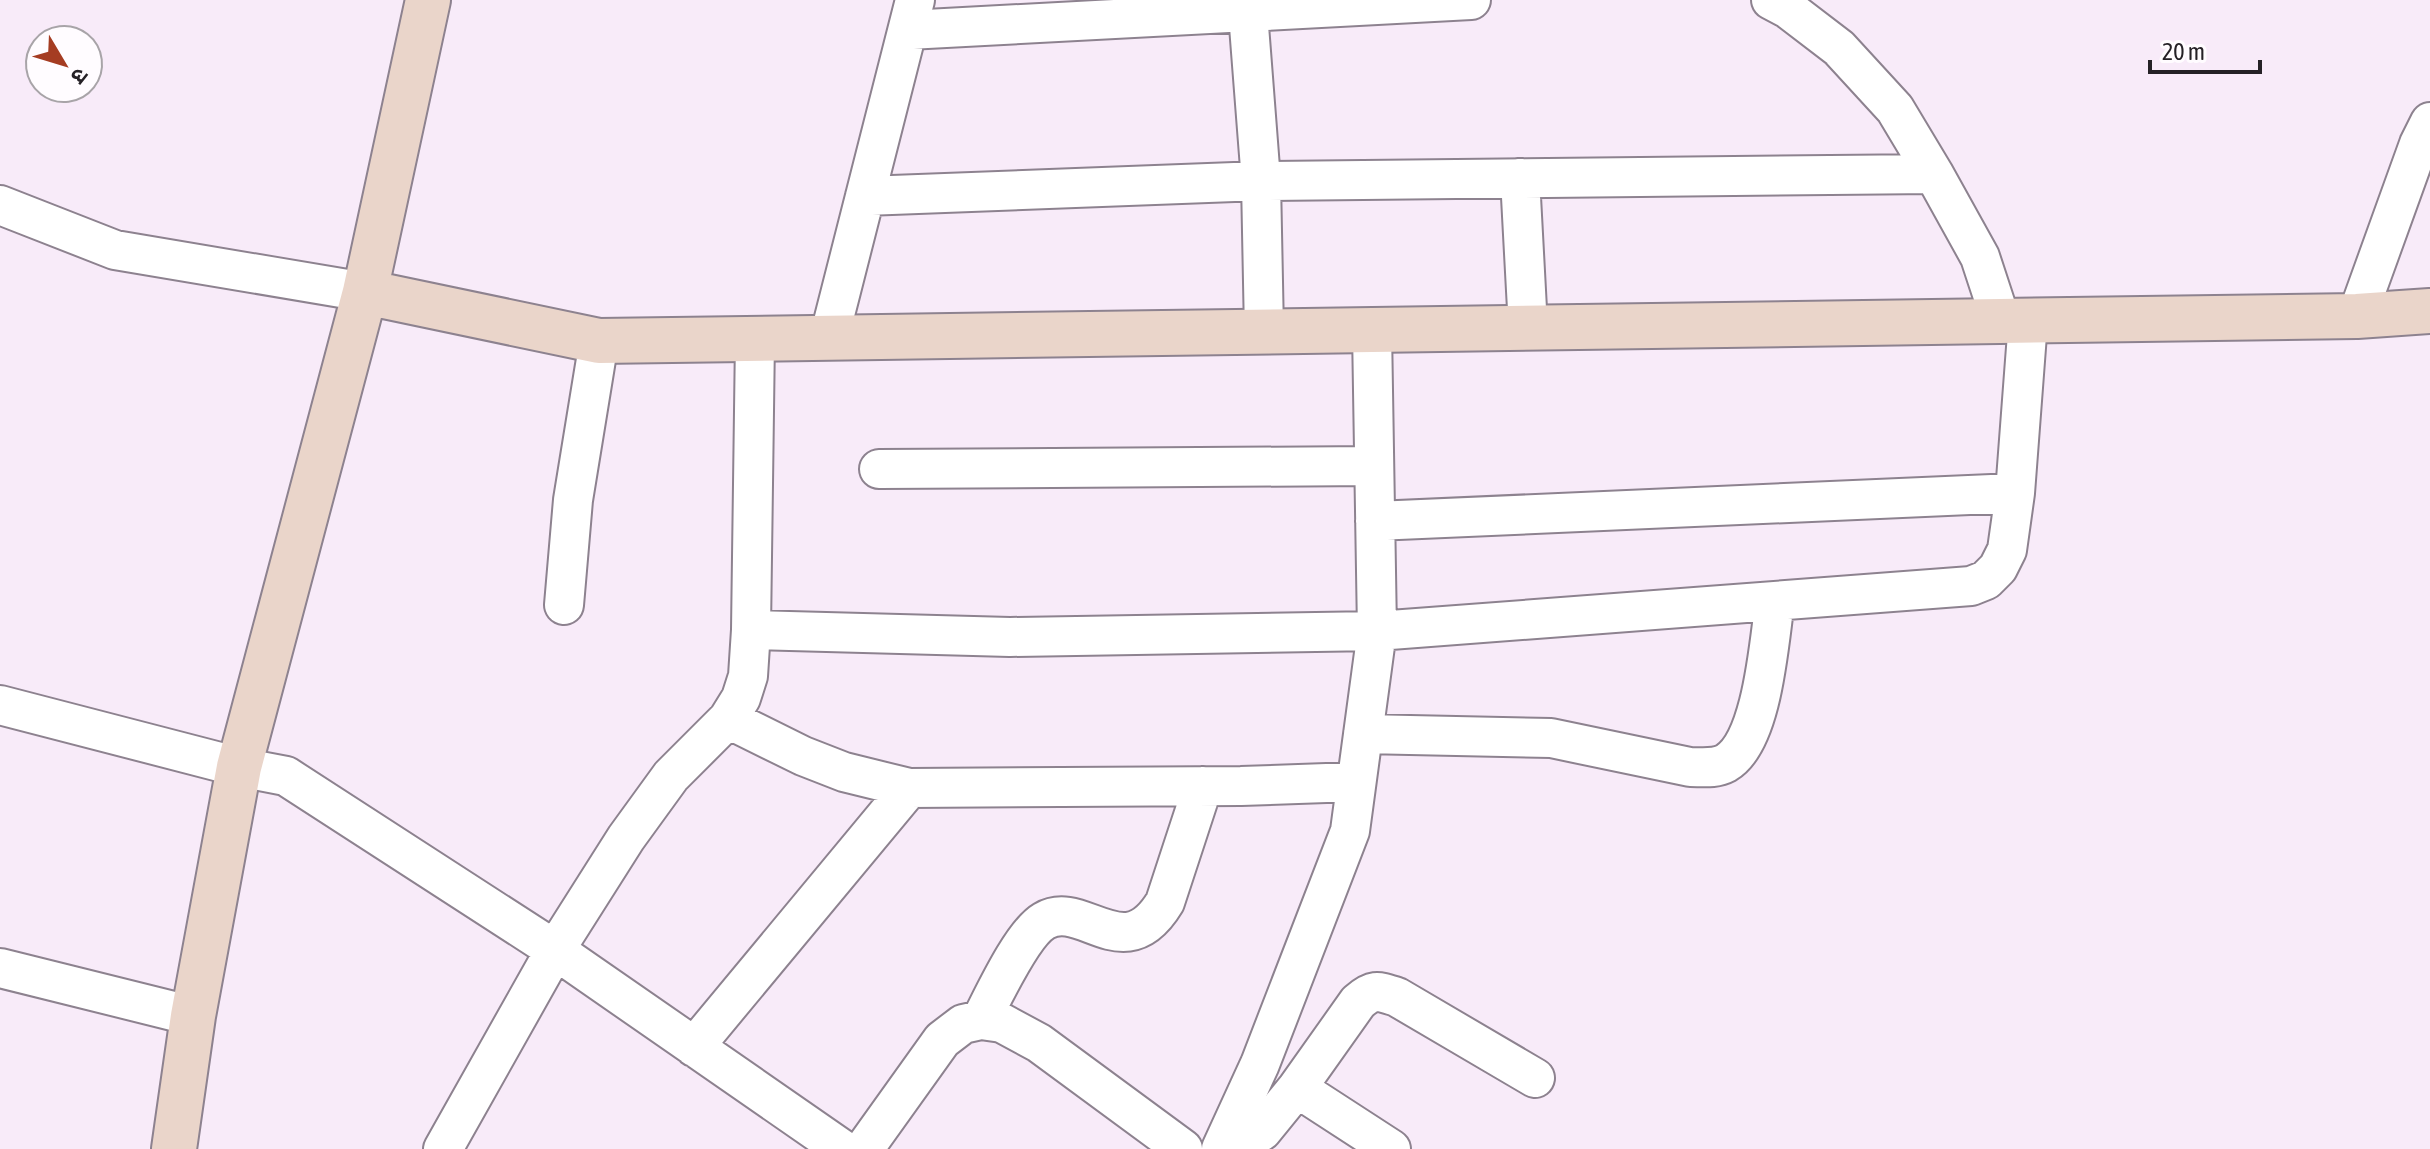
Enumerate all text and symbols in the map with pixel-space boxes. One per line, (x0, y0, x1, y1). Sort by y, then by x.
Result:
north arrow (24, 24, 104, 104)
scale bar (2150, 24, 2260, 74)
text: 20 m (2162, 38, 2205, 65)
text: उ (65, 63, 94, 90)

